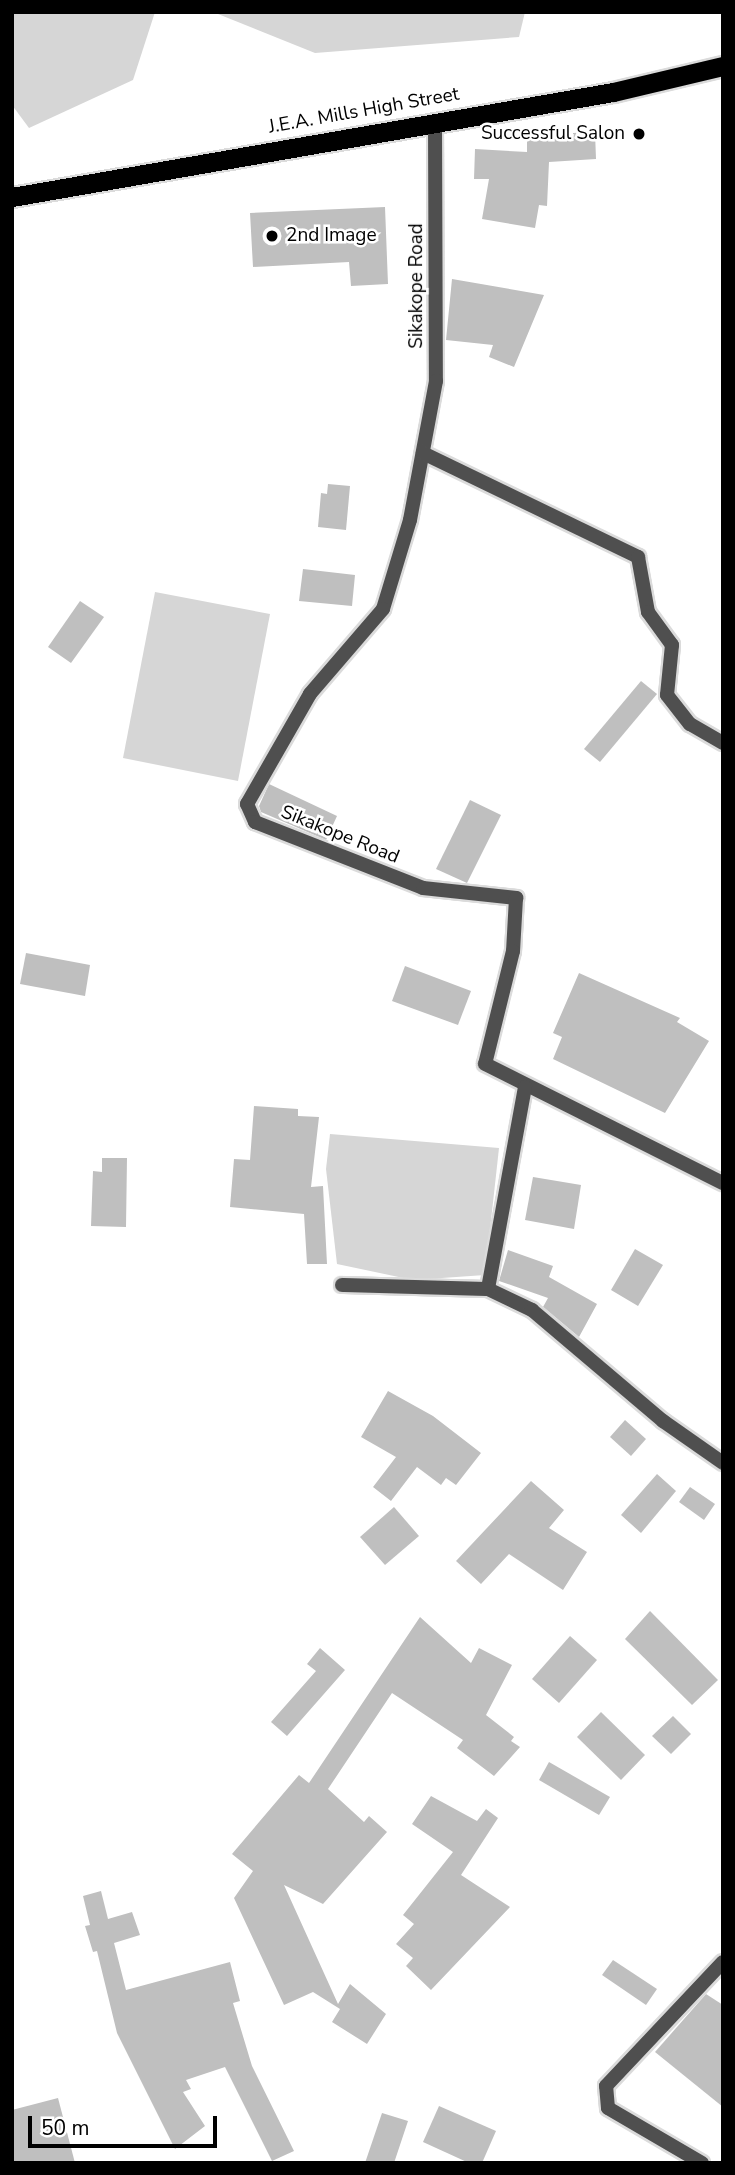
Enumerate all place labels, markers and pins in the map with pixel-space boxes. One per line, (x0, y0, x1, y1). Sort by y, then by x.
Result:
place label: Successful Salon (481, 123, 625, 145)
marker: Successful Salon (631, 126, 647, 142)
place label: 2nd Image (286, 225, 377, 247)
marker: 2nd Image (264, 228, 280, 244)

